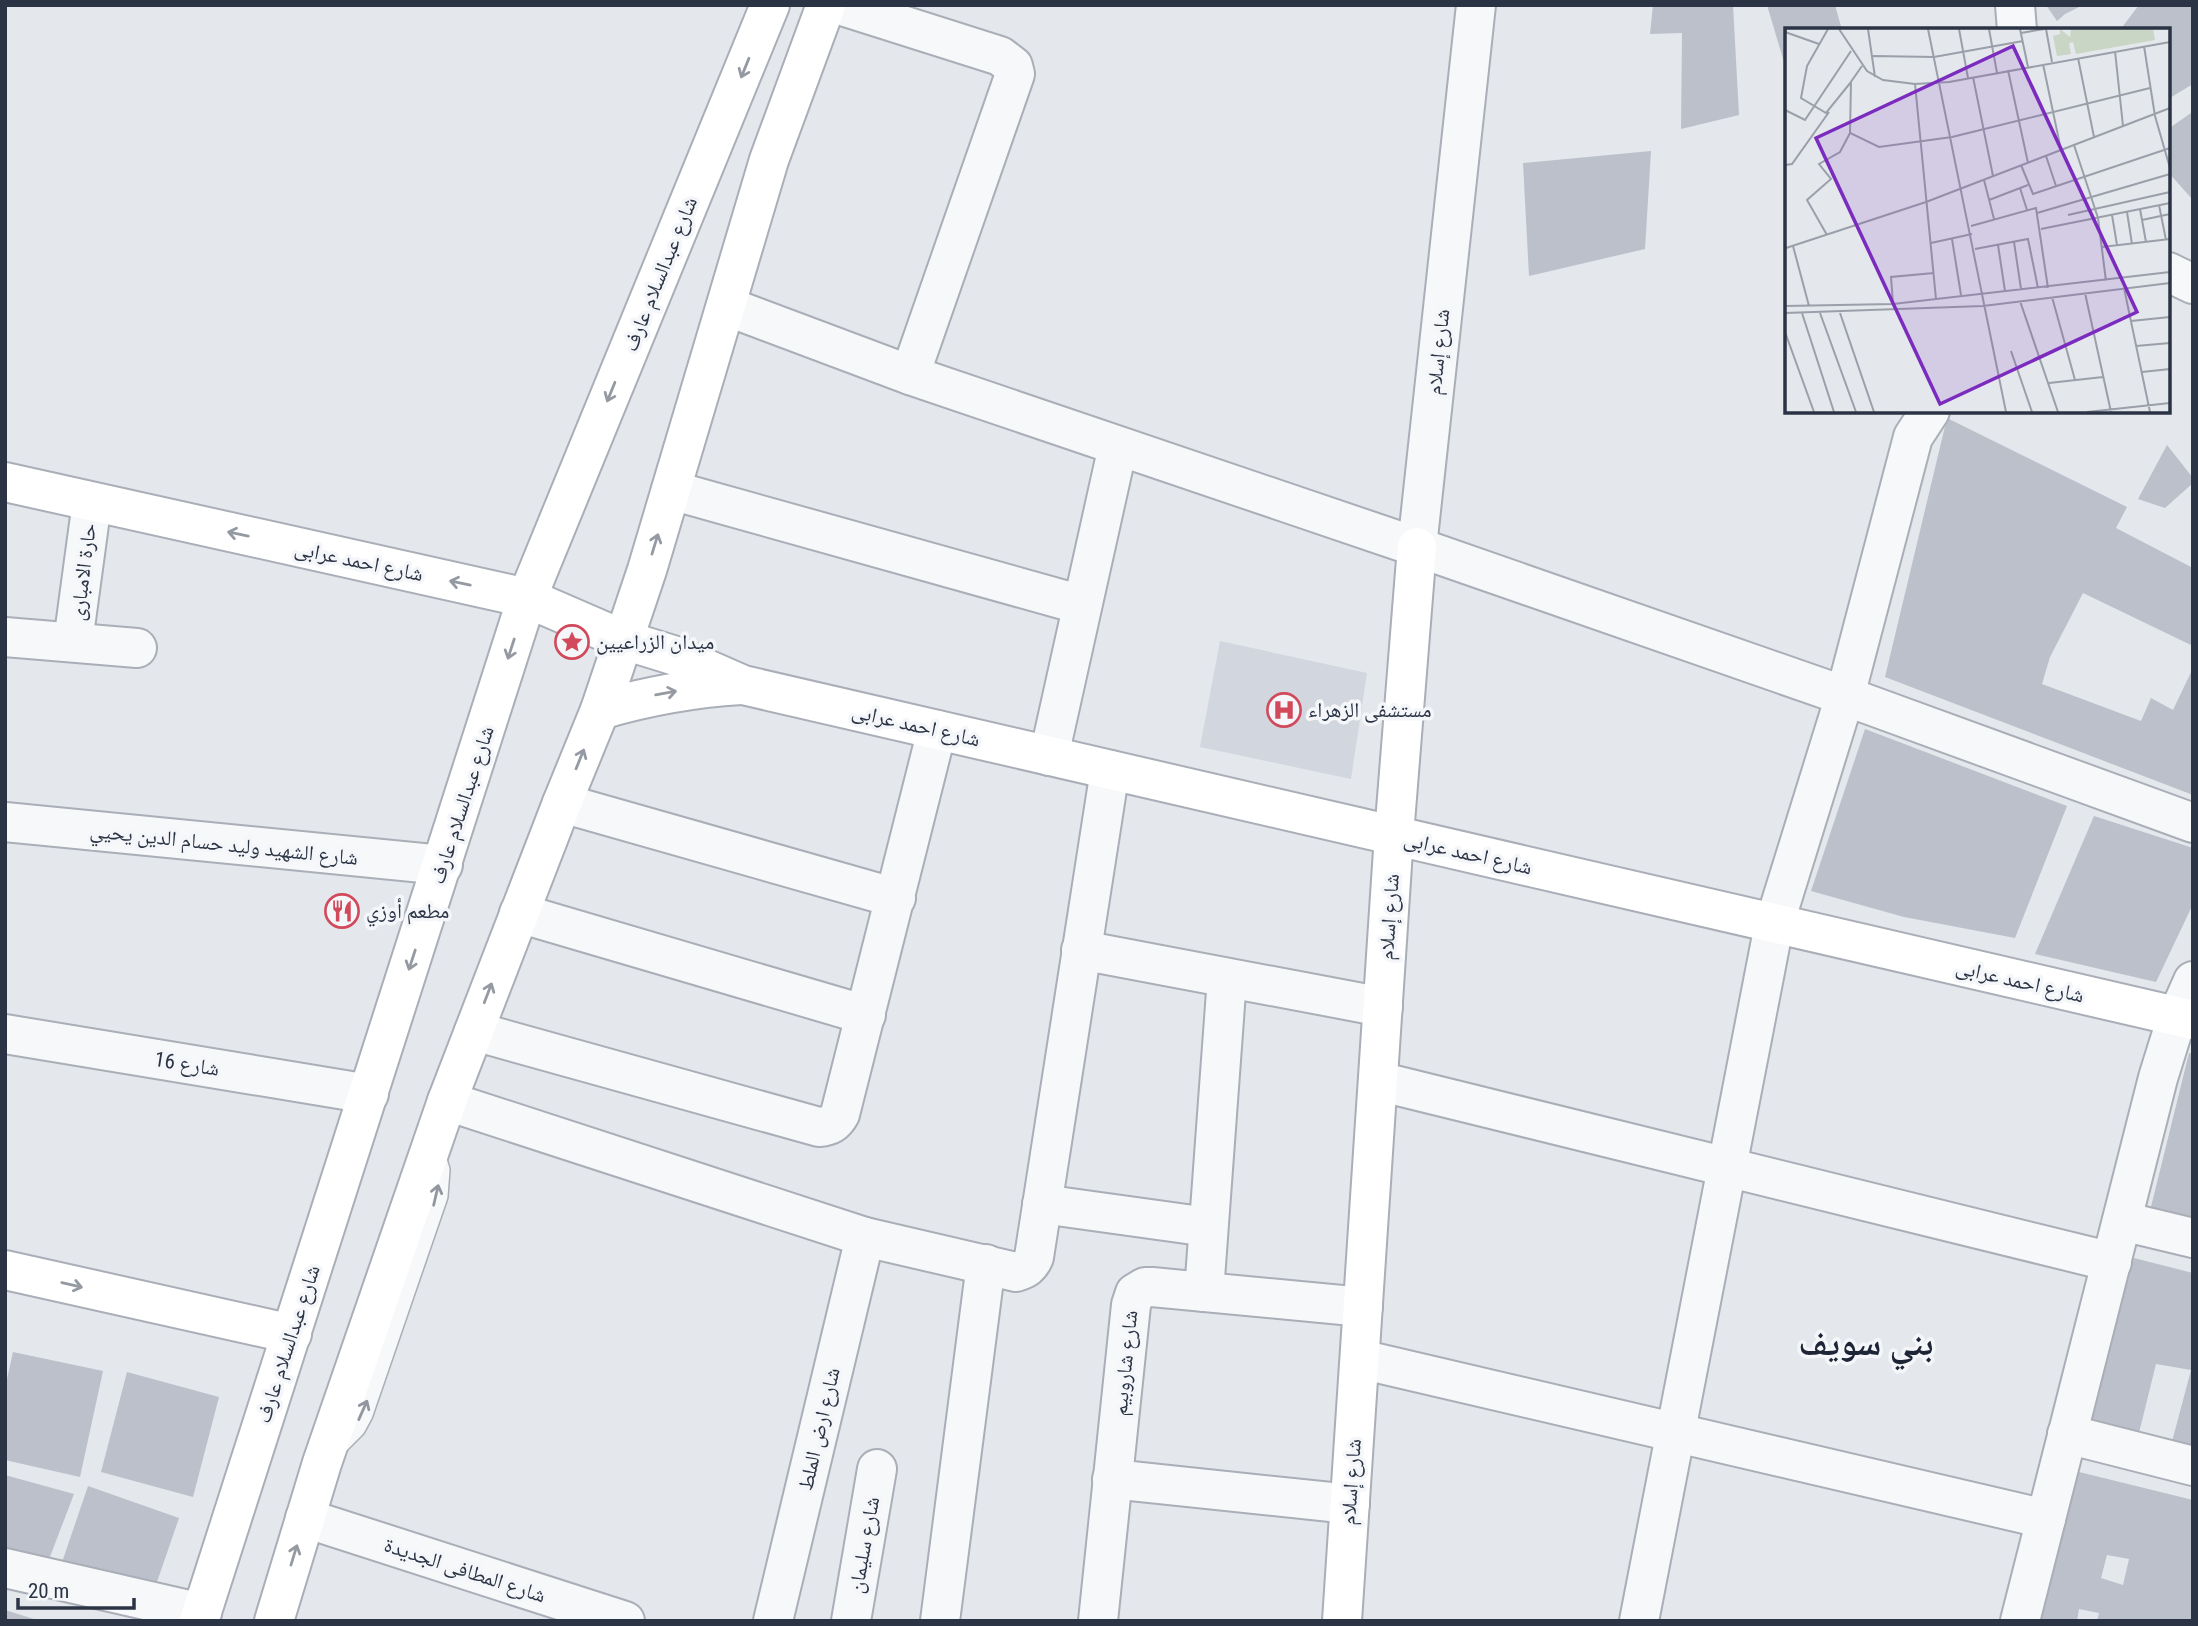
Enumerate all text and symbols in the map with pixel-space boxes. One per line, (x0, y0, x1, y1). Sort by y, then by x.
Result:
inset map (1785, 28, 2170, 413)
one-way arrow (737, 57, 750, 79)
street label: شارع عبدالسلام عارف (618, 193, 704, 356)
street label: شارع إسلام (1422, 308, 1456, 397)
one-way arrow (604, 381, 617, 402)
street label: حارة الامبارى (65, 522, 101, 622)
one-way arrow (227, 527, 250, 541)
one-way arrow (650, 533, 663, 555)
street label: شارع احمد عرابى (292, 536, 425, 587)
one-way arrow (449, 576, 472, 590)
place icon: ميدان الزراعيين (553, 623, 591, 661)
place label: ميدان الزراعيين (596, 630, 714, 655)
one-way arrow (504, 638, 516, 660)
one-way arrow (654, 686, 677, 699)
hospital icon: مستشفى الزهراء (1265, 691, 1303, 729)
place label: مستشفى الزهراء (1308, 698, 1432, 723)
street label: شارع احمد عرابى (849, 699, 982, 752)
street label: شارع عبدالسلام عارف (425, 723, 501, 888)
one-way arrow (575, 748, 588, 770)
street label: شارع الشهيد وليد حسام الدين يحيي (88, 818, 359, 874)
street label: شارع احمد عرابى (1401, 827, 1534, 880)
street label: شارع إسلام (1374, 873, 1406, 961)
restaurant icon: مطعم أوزي (323, 892, 361, 930)
place label: مطعم أوزي (366, 898, 449, 927)
one-way arrow (405, 948, 418, 970)
street label: شارع احمد عرابى (1953, 955, 2086, 1008)
one-way arrow (483, 983, 496, 1005)
street label: شارع 16 (153, 1047, 221, 1082)
one-way arrow (430, 1184, 444, 1207)
street label: شارع عبدالسلام عارف (251, 1262, 327, 1427)
one-way arrow (60, 1279, 83, 1292)
street label: شارع شاروبيم (1108, 1309, 1144, 1417)
district label: بني سويف (1799, 1323, 1933, 1371)
street label: شارع ارض الملط (793, 1365, 846, 1493)
one-way arrow (357, 1400, 370, 1421)
street label: شارع إسلام (1336, 1438, 1368, 1526)
street label: شارع سليمان (844, 1495, 885, 1595)
street label: شارع المطافى الجديدة (381, 1533, 549, 1608)
one-way arrow (289, 1545, 301, 1567)
scale bar (18, 1566, 133, 1610)
text: 20 m (28, 1579, 69, 1603)

